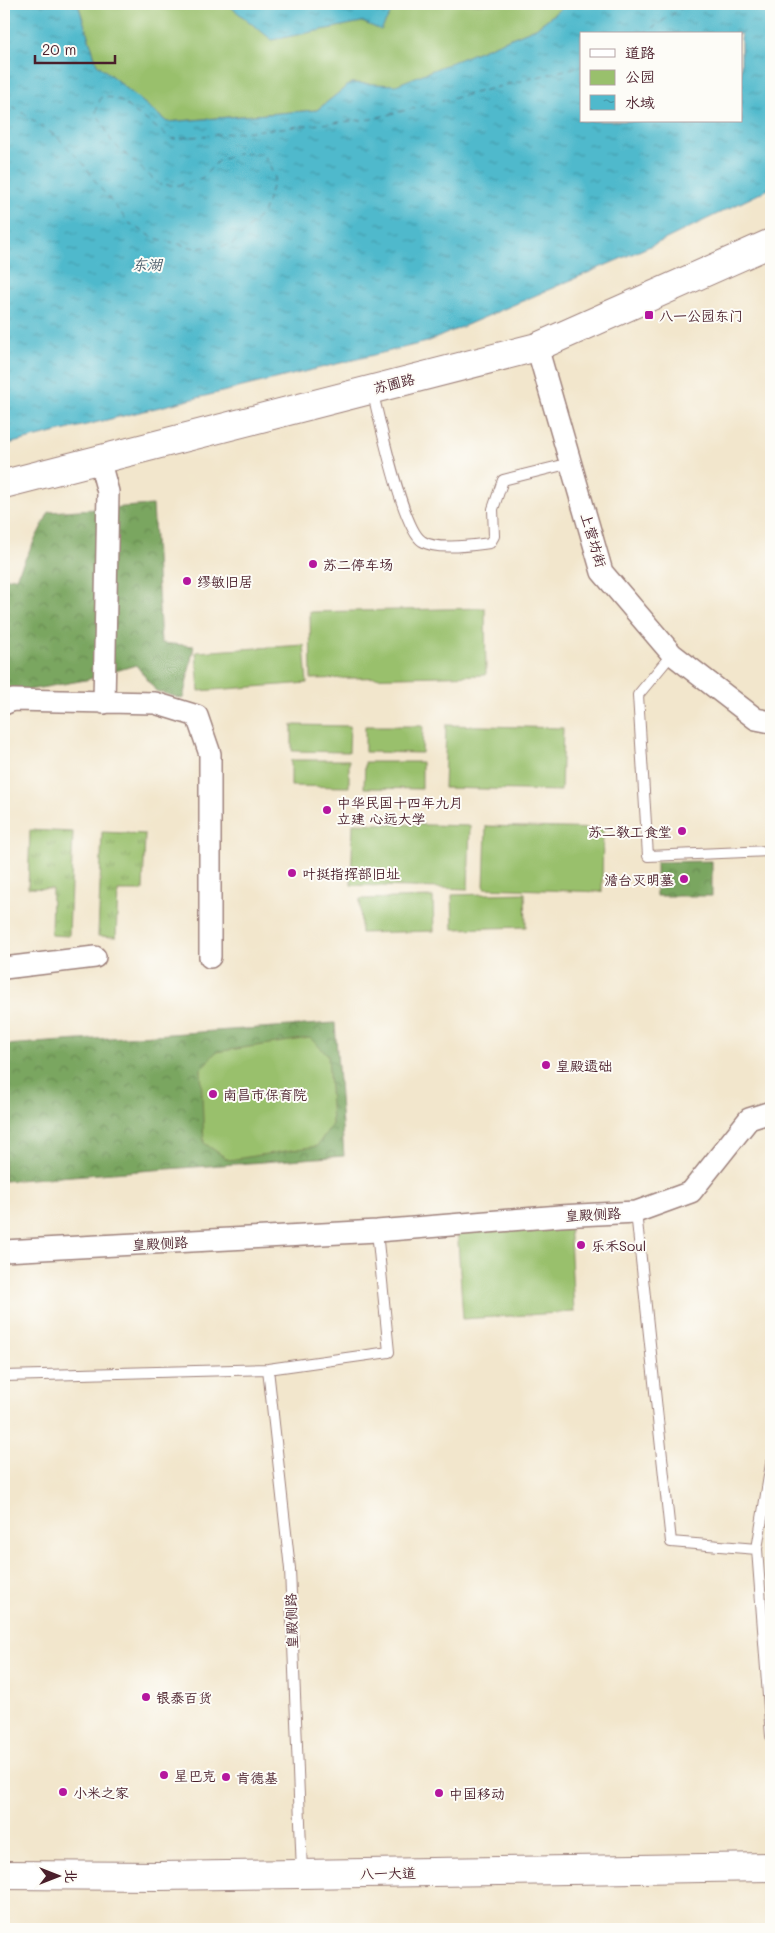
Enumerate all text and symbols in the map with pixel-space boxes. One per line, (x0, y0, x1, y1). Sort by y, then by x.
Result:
scale bar (35, 32, 115, 64)
legend (580, 32, 742, 122)
text: 20 m (42, 39, 76, 59)
text: 道路 (625, 42, 655, 62)
text: 公园 (625, 66, 655, 86)
text: 水域 (625, 92, 655, 112)
water label: 东湖 (132, 254, 164, 274)
place label: 八一公园东门 (659, 306, 743, 325)
marker: 八一公园东门 (643, 309, 655, 321)
street label: 苏圃路 (371, 369, 417, 397)
street label: 上营坊街 (577, 510, 611, 570)
place label: 苏二停车场 (323, 555, 393, 574)
marker: 苏二停车场 (307, 558, 319, 570)
place label: 缪敏旧居 (197, 572, 253, 591)
marker: 缪敏旧居 (181, 575, 193, 587)
place label: 中华民国十四年九月 立建 心远大学 (337, 793, 463, 828)
marker: 中华民国十四年九月 立建 心远大学 (321, 804, 333, 816)
place label: 苏二教工食堂 (588, 822, 672, 841)
marker: 苏二教工食堂 (676, 825, 688, 837)
place label: 叶挺指挥部旧址 (302, 864, 400, 883)
marker: 叶挺指挥部旧址 (286, 867, 298, 879)
place label: 澹台灭明墓 (604, 870, 674, 889)
marker: 澹台灭明墓 (678, 873, 690, 885)
place label: 皇殿遗础 (556, 1056, 612, 1075)
marker: 皇殿遗础 (540, 1059, 552, 1071)
place label: 南昌市保育院 (223, 1085, 307, 1104)
marker: 南昌市保育院 (207, 1088, 219, 1100)
street label: 皇殿侧路 (565, 1203, 621, 1225)
street label: 皇殿侧路 (132, 1232, 188, 1254)
place label: 乐禾Soul (591, 1236, 646, 1255)
marker: 乐禾Soul (575, 1239, 587, 1251)
street label: 皇殿侧路 (281, 1593, 301, 1649)
place label: 银泰百货 (156, 1688, 212, 1707)
marker: 银泰百货 (140, 1691, 152, 1703)
place label: 星巴克 (174, 1766, 216, 1785)
place label: 肯德基 (236, 1768, 278, 1787)
marker: 星巴克 (158, 1769, 170, 1781)
marker: 肯德基 (220, 1771, 232, 1783)
place label: 小米之家 (73, 1783, 129, 1802)
place label: 中国移动 (449, 1784, 505, 1803)
marker: 小米之家 (57, 1786, 69, 1798)
marker: 中国移动 (433, 1787, 445, 1799)
north arrow (32, 1850, 82, 1900)
street label: 八一大道 (360, 1863, 416, 1883)
text: 北 (62, 1869, 81, 1883)

